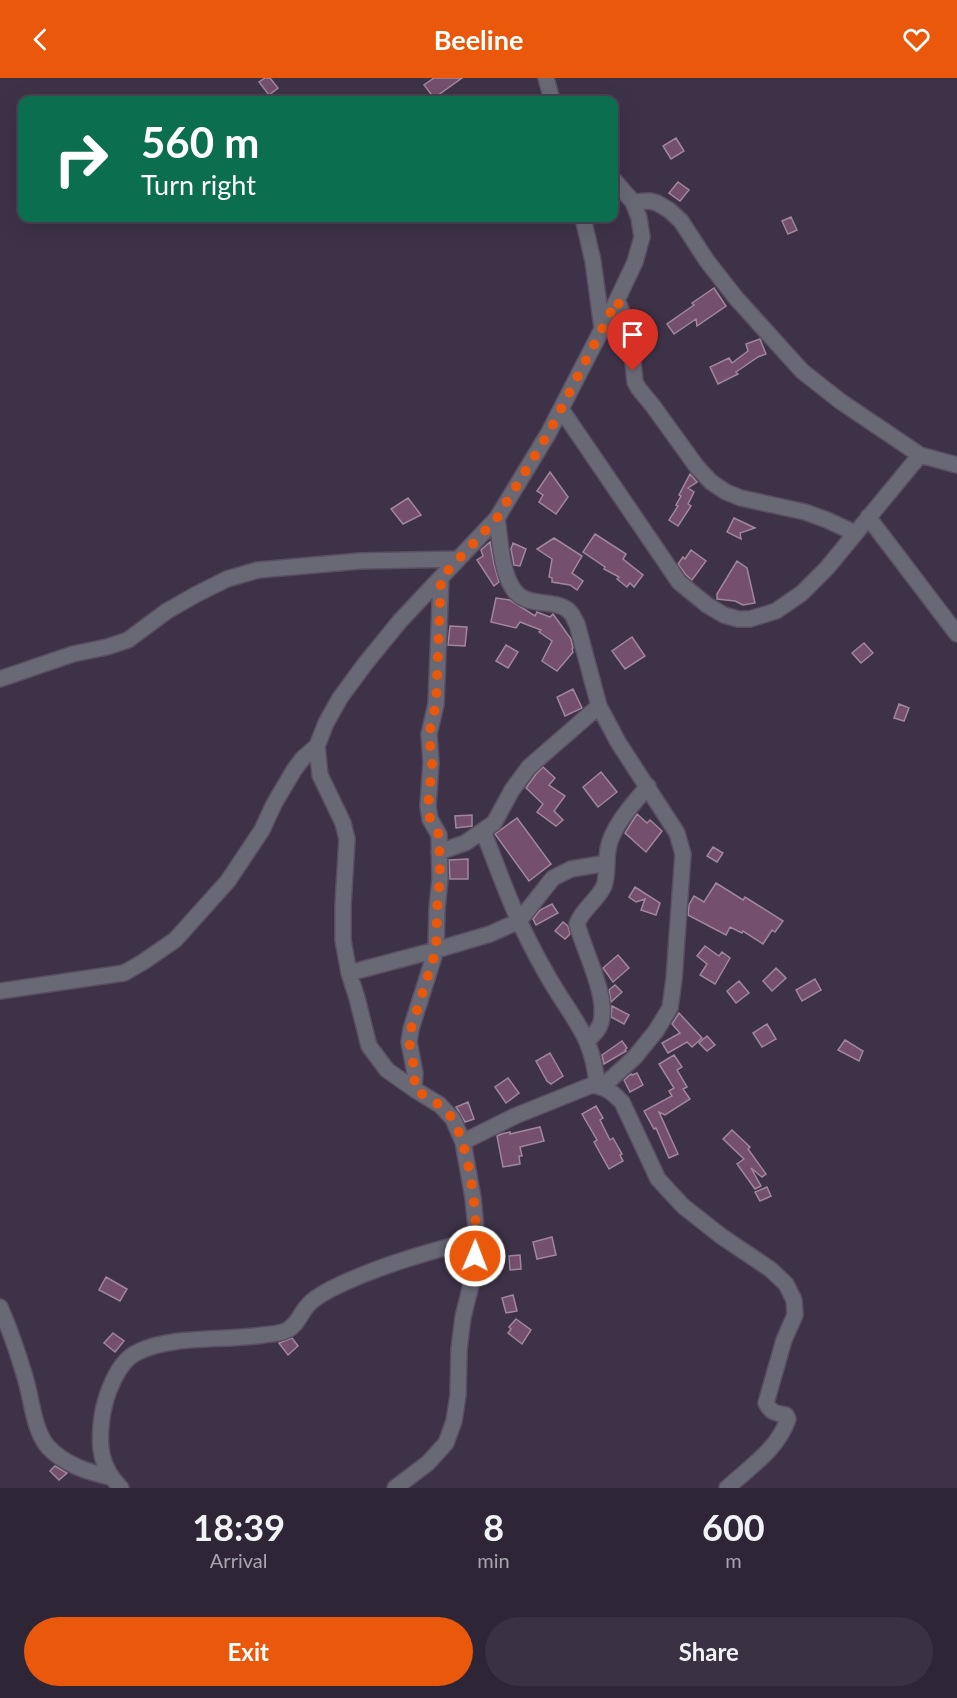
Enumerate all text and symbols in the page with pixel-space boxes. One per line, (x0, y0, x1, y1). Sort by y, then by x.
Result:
icon: back (24, 23, 57, 56)
text: Beeline (434, 23, 523, 56)
icon: heart (900, 23, 933, 56)
text: 560 m (141, 117, 259, 167)
icon: right (42, 120, 120, 198)
text: Turn right (141, 168, 256, 201)
pin (607, 309, 658, 371)
icon: arrive (616, 318, 649, 351)
position arrow (443, 1224, 507, 1288)
text: 18:39 (192, 1505, 285, 1549)
text: 8 (483, 1505, 504, 1549)
text: 600 (702, 1505, 765, 1549)
text: Arrival (210, 1548, 267, 1572)
text: min (477, 1548, 510, 1572)
text: m (725, 1548, 742, 1572)
button: Exit (24, 1617, 473, 1686)
button: Share (485, 1617, 933, 1686)

